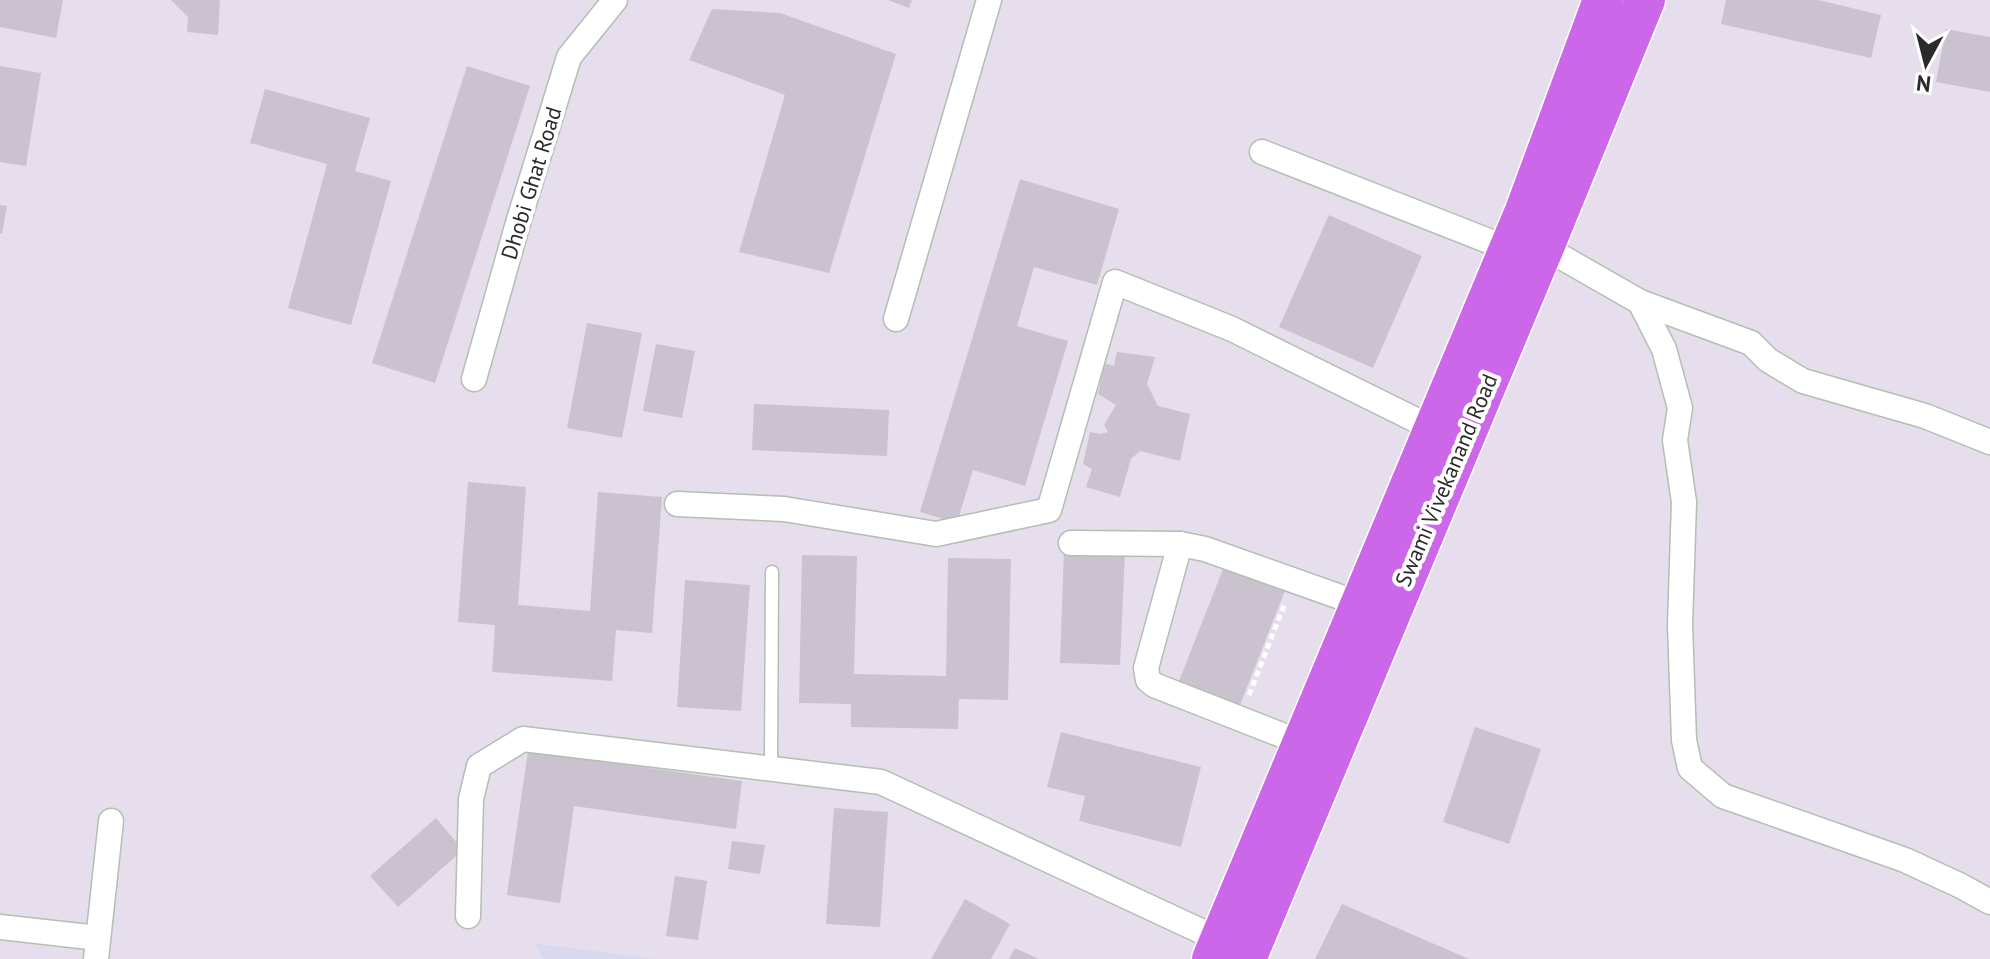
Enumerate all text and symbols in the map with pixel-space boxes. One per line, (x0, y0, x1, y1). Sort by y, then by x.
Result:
north arrow (1886, 24, 1966, 104)
text: N (1915, 69, 1932, 99)
street label: Dhobi Ghat Road (494, 103, 568, 263)
street label: Swami Vivekanand Road (1388, 369, 1504, 591)

